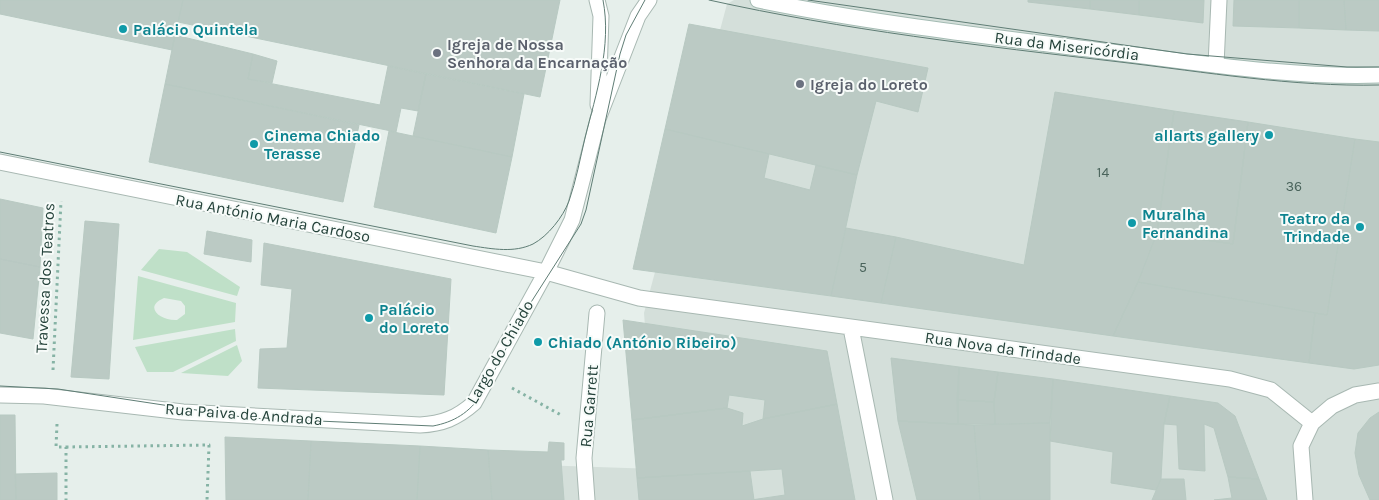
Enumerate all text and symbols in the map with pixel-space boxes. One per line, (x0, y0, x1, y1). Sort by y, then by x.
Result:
place label: Palácio Quintela (133, 20, 258, 39)
marker: Palácio Quintela (117, 23, 129, 35)
street label: Rua da Misericórdia (994, 28, 1140, 64)
place label: Igreja de Nossa Senhora da Encarnação (447, 35, 627, 72)
marker: Igreja de Nossa Senhora da Encarnação (431, 47, 443, 59)
place label: Igreja do Loreto (810, 75, 928, 94)
marker: Igreja do Loreto (794, 78, 806, 90)
place label: Cinema Chiado Terasse (264, 126, 380, 163)
place label: allarts gallery (1154, 126, 1259, 145)
marker: allarts gallery (1263, 129, 1275, 141)
marker: Cinema Chiado Terasse (248, 138, 260, 150)
house number: 14 (1097, 164, 1109, 181)
house number: 36 (1286, 178, 1302, 195)
street label: Rua António Maria Cardoso (174, 190, 372, 246)
street label: Travessa dos Teatros (32, 202, 58, 354)
place label: Muralha Fernandina (1142, 205, 1229, 242)
place label: Teatro da Trindade (1280, 209, 1350, 246)
marker: Muralha Fernandina (1126, 217, 1138, 229)
marker: Teatro da Trindade (1354, 221, 1366, 233)
house number: 5 (859, 259, 867, 276)
street label: Largo do Chiado (463, 297, 537, 407)
place label: Palácio do Loreto (379, 300, 449, 337)
marker: Palácio do Loreto (363, 312, 375, 324)
street label: Rua Nova da Trindade (924, 328, 1082, 368)
place label: Chiado (António Ribeiro) (548, 333, 737, 352)
marker: Chiado (António Ribeiro) (532, 336, 544, 348)
street label: Rua Garrett (576, 364, 602, 448)
street label: Rua Paiva de Andrada (165, 399, 323, 429)

